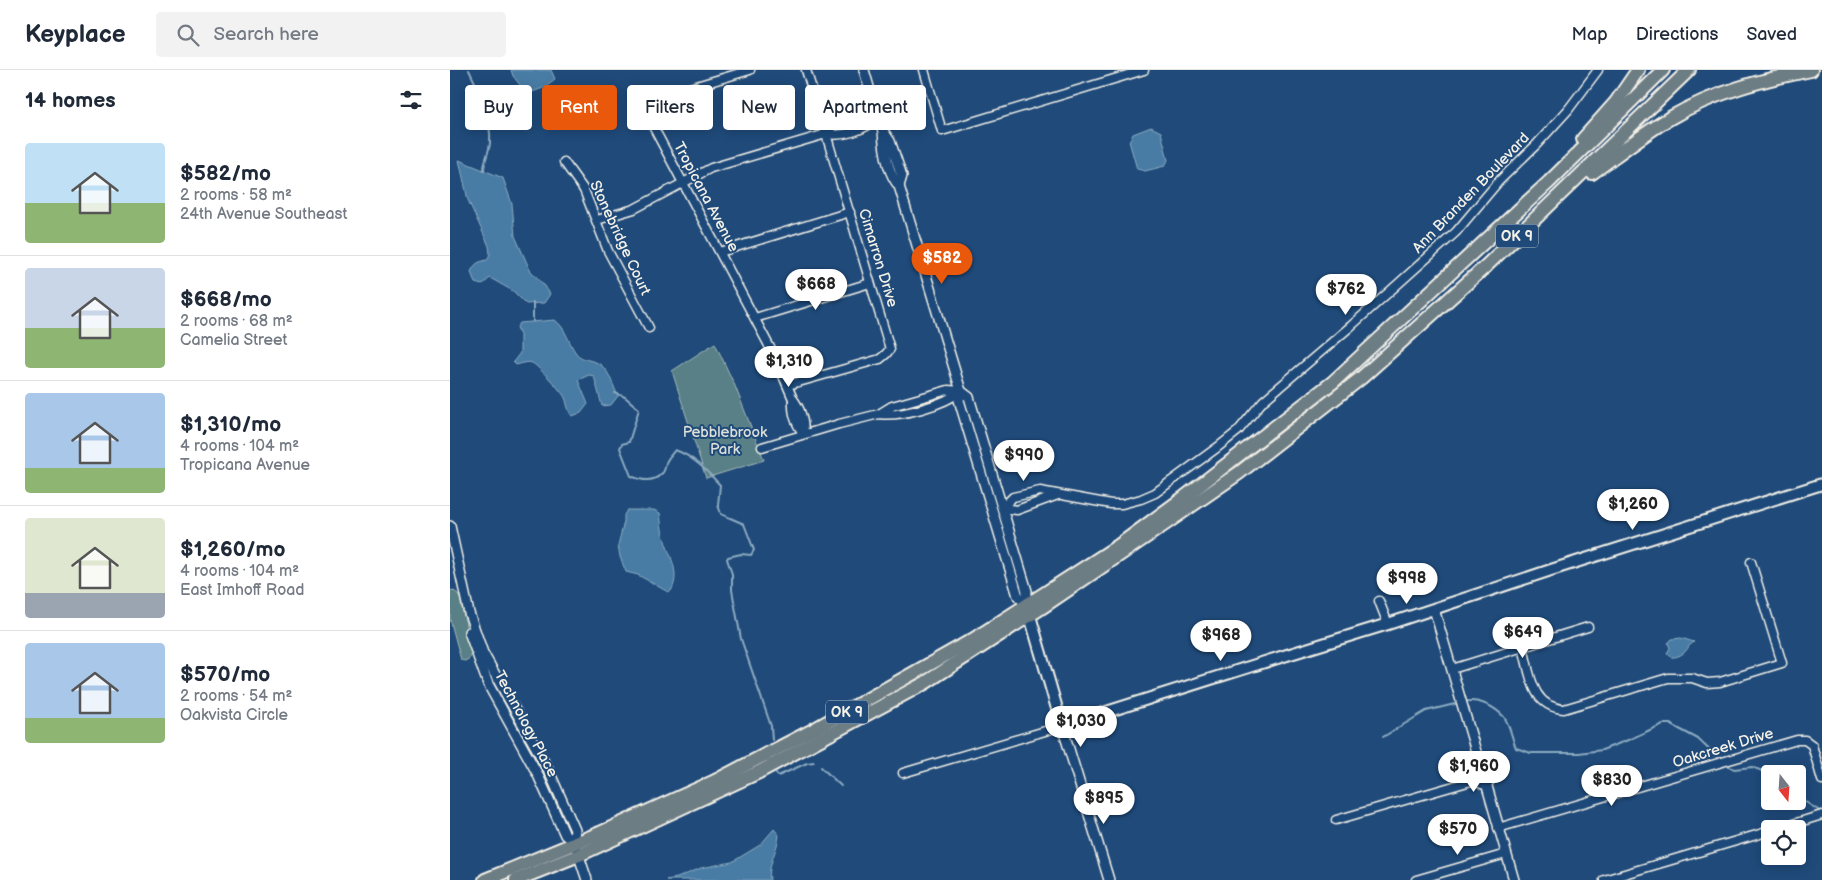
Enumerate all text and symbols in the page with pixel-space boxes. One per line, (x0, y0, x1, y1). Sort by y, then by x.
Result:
search box (156, 12, 506, 57)
text: Keyplace (25, 20, 126, 49)
icon: search (174, 21, 202, 49)
text: Search here (214, 23, 319, 46)
text: Map (1572, 24, 1608, 45)
text: Directions (1636, 24, 1718, 45)
text: Saved (1746, 24, 1797, 45)
chip: Buy (465, 85, 532, 130)
chip: Rent (542, 85, 617, 130)
chip: Filters (627, 85, 713, 130)
chip: New (723, 85, 795, 130)
chip: Apartment (805, 85, 926, 130)
icon: filters (397, 86, 425, 114)
text: 14 homes (25, 88, 116, 113)
street label: Ann Branden Boulevard (1408, 129, 1534, 257)
street label: Tropicana Avenue (669, 139, 743, 255)
text: $582/mo (180, 161, 271, 186)
icon: home (65, 163, 125, 223)
street label: Stonebridge Court (585, 178, 655, 299)
text: 2 rooms · 58 m² (180, 186, 292, 205)
text: 24th Avenue Southeast (180, 205, 347, 224)
street label: Cimarron Drive (854, 206, 902, 310)
road number: OK 9 (1496, 224, 1538, 248)
pin: $582 (912, 242, 972, 285)
text: $582 (923, 249, 961, 268)
pin: $668 (786, 268, 846, 311)
pin: $762 (1316, 274, 1376, 316)
text: $668 (796, 275, 836, 294)
text: $762 (1327, 280, 1365, 299)
text: $668/mo (180, 287, 272, 312)
icon: home (65, 288, 125, 348)
text: 2 rooms · 68 m² (180, 312, 293, 331)
text: Camelia Street (180, 331, 287, 350)
pin: $1,310 (748, 346, 830, 388)
text: $1,310 (766, 352, 812, 371)
text: $1,310/mo (180, 412, 281, 437)
icon: home (65, 413, 125, 473)
park label: Pebblebrook Park (683, 423, 768, 459)
text: 4 rooms · 104 m² (180, 437, 299, 456)
pin: $990 (994, 440, 1054, 482)
text: $990 (1004, 446, 1044, 465)
text: Tropicana Avenue (180, 456, 310, 475)
pin: $1,260 (1592, 488, 1674, 531)
text: $1,260 (1608, 495, 1658, 514)
text: $1,260/mo (180, 537, 285, 562)
icon: home (65, 538, 125, 598)
text: 4 rooms · 104 m² (180, 562, 299, 581)
pin: $998 (1377, 562, 1437, 605)
text: $998 (1388, 569, 1426, 588)
text: East Imhoff Road (180, 581, 305, 600)
pin: $649 (1493, 616, 1553, 659)
pin: $968 (1191, 620, 1251, 662)
text: $649 (1503, 623, 1543, 642)
text: $968 (1201, 626, 1241, 645)
text: $570/mo (180, 662, 270, 687)
icon: home (65, 663, 125, 723)
street label: Technology Place (490, 667, 562, 781)
text: 2 rooms · 54 m² (180, 687, 292, 706)
road number: OK 9 (826, 700, 868, 724)
text: Oakvista Circle (180, 706, 288, 725)
pin: $1,030 (1040, 706, 1122, 748)
text: $1,030 (1056, 712, 1106, 731)
street label: Oakcreek Drive (1670, 724, 1776, 772)
pin: $1,960 (1433, 750, 1515, 793)
text: $1,960 (1449, 757, 1499, 776)
pin: $830 (1582, 764, 1642, 807)
north arrow (1761, 765, 1806, 810)
map controls (1761, 765, 1806, 865)
text: $830 (1592, 771, 1632, 790)
pin: $895 (1074, 782, 1134, 825)
text: $895 (1085, 789, 1123, 808)
pin: $570 (1428, 814, 1488, 856)
text: $570 (1439, 820, 1477, 839)
button: locate (1761, 820, 1806, 865)

